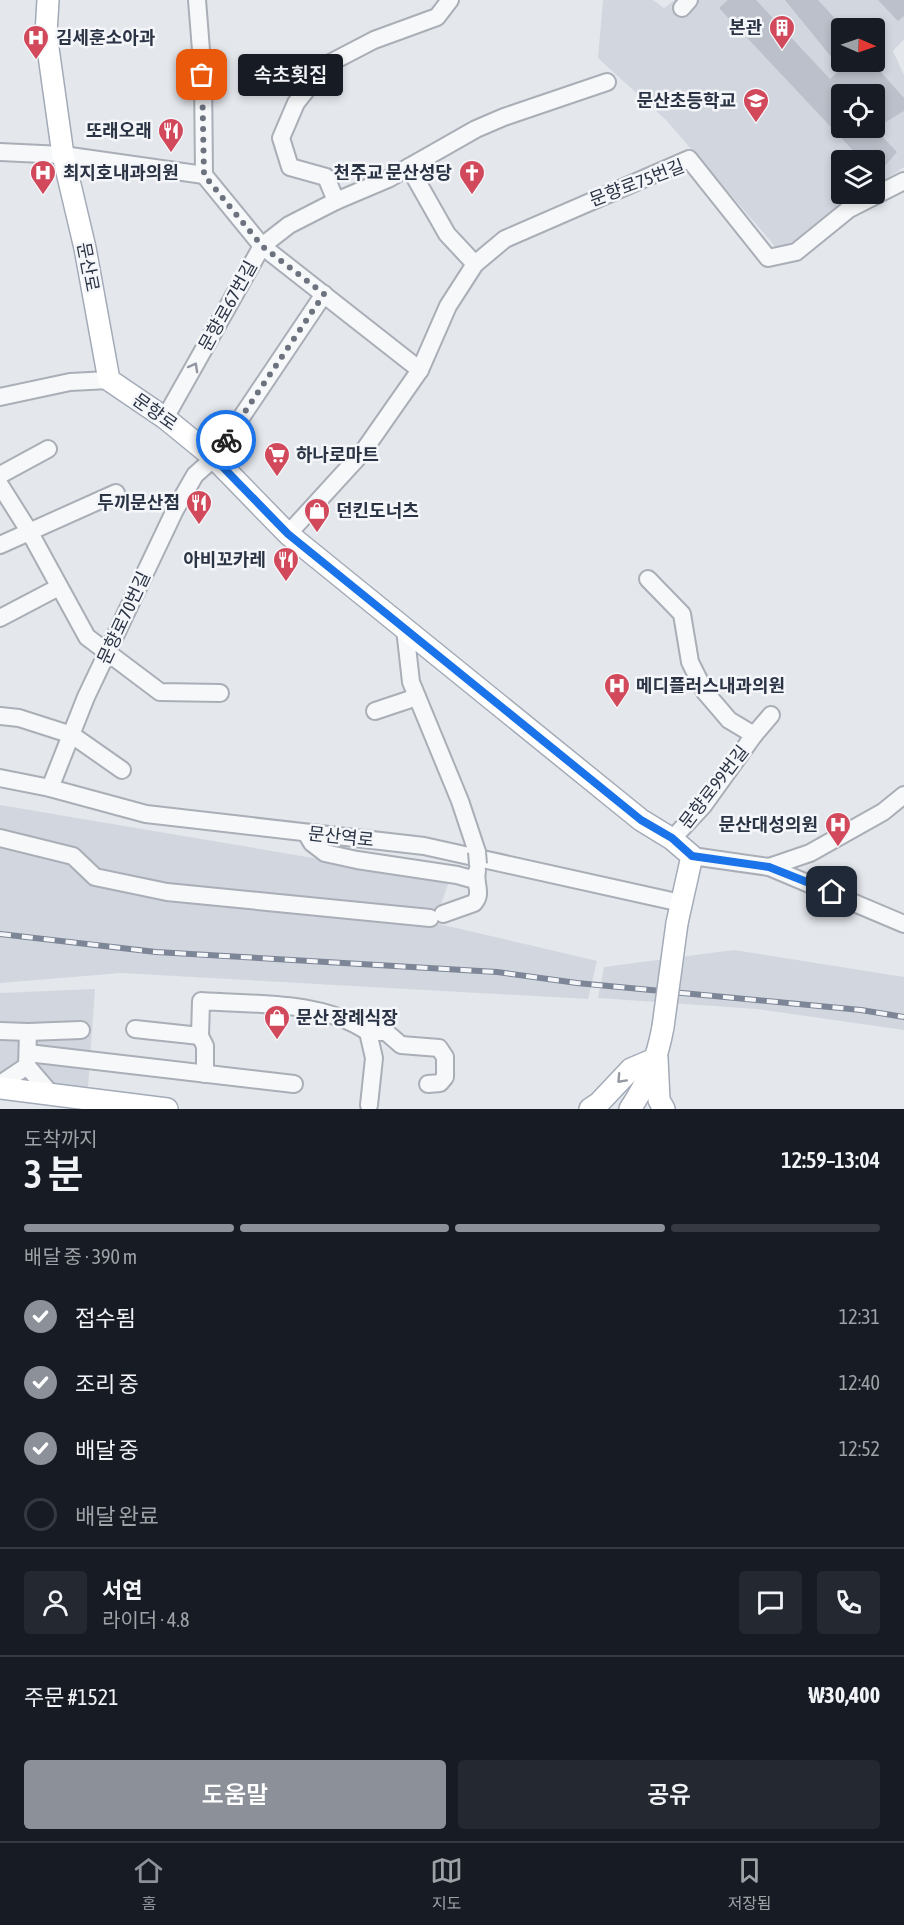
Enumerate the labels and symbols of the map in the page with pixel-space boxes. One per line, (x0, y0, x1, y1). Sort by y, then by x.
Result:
building icon: 본관 (767, 13, 797, 51)
place label: 본관 (729, 17, 762, 38)
north arrow (831, 18, 885, 72)
hospital icon: 김세훈소아과 (21, 23, 51, 61)
place label: 김세훈소아과 (56, 27, 156, 48)
pin (176, 49, 227, 100)
callout: 속초횟집 (238, 54, 343, 96)
school or university icon: 문산초등학교 (741, 86, 771, 124)
place label: 문산초등학교 (637, 90, 736, 111)
restaurant icon: 또래오래 (156, 116, 186, 154)
place label: 또래오래 (86, 120, 152, 141)
street label: 문향로75번길 (587, 155, 687, 210)
hospital icon: 최지호내과의원 (28, 158, 58, 196)
church icon: 천주교 문산성당 (457, 158, 487, 196)
place label: 최지호내과의원 (63, 162, 179, 183)
place label: 천주교 문산성당 (334, 162, 452, 183)
street label: 문산로 (73, 241, 104, 293)
street label: 문향로67번길 (194, 257, 261, 354)
one-way arrow (187, 363, 198, 373)
street label: 문향로 (129, 389, 182, 434)
courier (196, 410, 256, 470)
supermarket icon: 하나로마트 (262, 440, 292, 478)
place label: 하나로마트 (296, 444, 379, 465)
restaurant icon: 두끼문산점 (184, 488, 214, 526)
place label: 두끼문산점 (97, 492, 180, 513)
shop icon: 던킨도너츠 (302, 496, 332, 534)
place label: 던킨도너츠 (336, 500, 419, 521)
restaurant icon: 아비꼬카레 (271, 545, 301, 583)
place label: 아비꼬카레 (183, 549, 266, 570)
street label: 문향로70번길 (93, 568, 154, 667)
hospital icon: 메디플러스내과의원 (602, 671, 632, 709)
place label: 메디플러스내과의원 (636, 675, 785, 696)
street label: 문향로99번길 (675, 741, 753, 832)
hospital icon: 문산대성의원 (823, 810, 853, 848)
place label: 문산대성의원 (719, 814, 818, 835)
street label: 문산역로 (307, 823, 375, 850)
pin (806, 866, 857, 917)
shop icon: 문산 장례식장 (262, 1003, 292, 1041)
place label: 문산 장례식장 (296, 1007, 398, 1028)
one-way arrow (617, 1073, 628, 1083)

